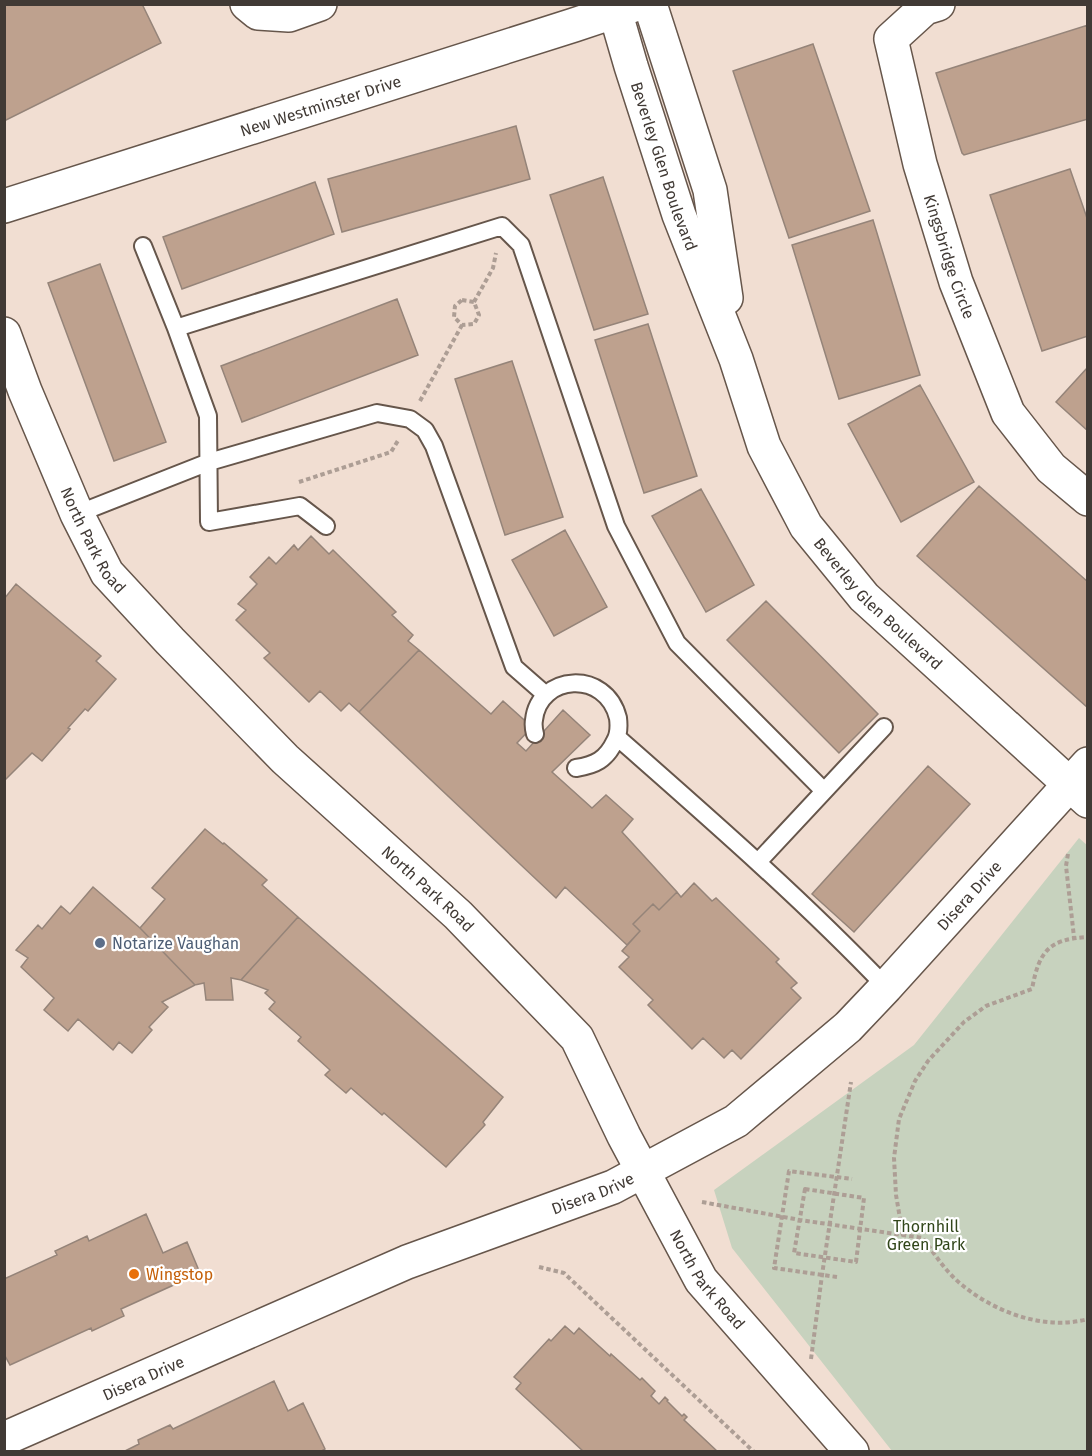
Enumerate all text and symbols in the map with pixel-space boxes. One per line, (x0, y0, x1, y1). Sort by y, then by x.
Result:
street label: New Westminster Drive (238, 71, 403, 140)
street label: Beverley Glen Boulevard (627, 79, 702, 253)
street label: Kingsbridge Circle (920, 192, 979, 322)
street label: North Park Road (57, 484, 130, 597)
street label: Beverley Glen Boulevard (810, 534, 947, 673)
street label: North Park Road (378, 842, 478, 936)
street label: Disera Drive (933, 857, 1005, 934)
place label: Notarize Vaughan (112, 934, 239, 953)
marker: Notarize Vaughan (93, 936, 107, 950)
street label: Disera Drive (549, 1168, 637, 1218)
park label: Thornhill Green Park (887, 1217, 966, 1254)
street label: North Park Road (666, 1226, 749, 1333)
place label: Wingstop (146, 1265, 213, 1284)
marker: Wingstop (127, 1267, 141, 1281)
street label: Disera Drive (99, 1352, 187, 1404)

